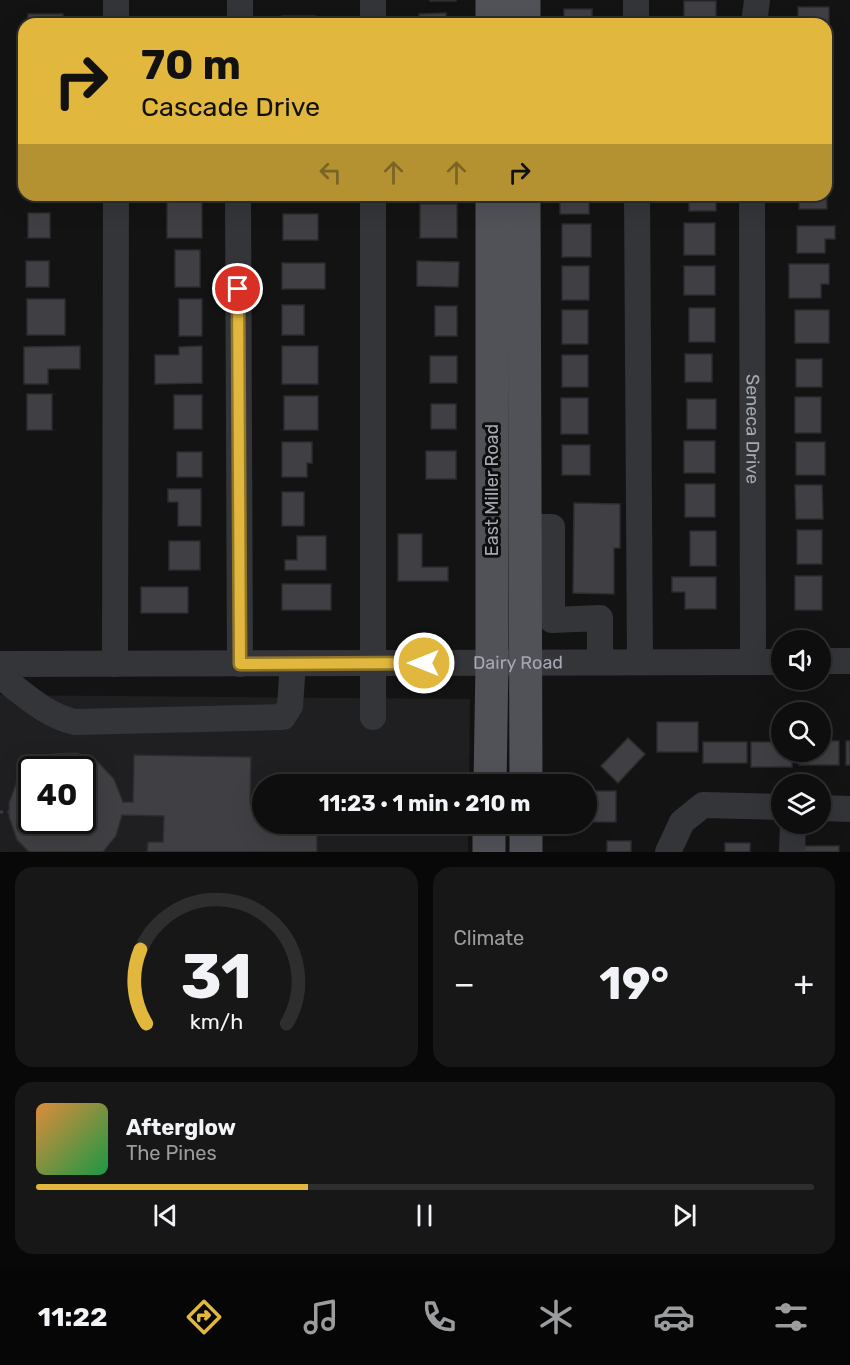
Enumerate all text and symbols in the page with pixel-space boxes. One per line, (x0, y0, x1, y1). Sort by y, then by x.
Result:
text: 70 m (141, 40, 241, 90)
icon: right (42, 42, 120, 120)
text: Cascade Drive (141, 91, 320, 123)
icon: left (314, 156, 347, 189)
icon: ahead (377, 156, 410, 189)
icon: ahead (440, 156, 473, 189)
icon: right (503, 156, 536, 189)
pin (212, 263, 263, 314)
icon: arrive (221, 272, 254, 305)
street label: Seneca Drive (741, 374, 764, 484)
street label: East Miller Road (481, 424, 503, 556)
map controls (771, 630, 831, 834)
button: sound (771, 630, 831, 690)
position arrow (392, 631, 456, 695)
street label: Dairy Road (473, 652, 563, 674)
button: search (771, 702, 831, 762)
speed limit sign: 40 (18, 756, 96, 834)
button: layers (771, 774, 831, 834)
text: 11:23 · 1 min · 210 m (319, 790, 530, 817)
text: Climate (454, 926, 524, 950)
text: 31 (181, 940, 252, 1014)
text: 19° (599, 957, 669, 1010)
text: − (454, 964, 475, 1003)
text: + (793, 964, 814, 1003)
text: km/h (189, 1009, 243, 1034)
text: Afterglow (126, 1114, 236, 1141)
text: The Pines (126, 1141, 217, 1165)
icon: previous (149, 1199, 182, 1232)
icon: pause (408, 1199, 441, 1232)
icon: next (668, 1199, 701, 1232)
icon: directions (183, 1296, 225, 1338)
icon: music (300, 1296, 342, 1338)
icon: phone (418, 1296, 460, 1338)
icon: climate (535, 1296, 577, 1338)
icon: car (653, 1296, 695, 1338)
icon: filters (770, 1296, 812, 1338)
text: 11:22 (38, 1301, 108, 1333)

